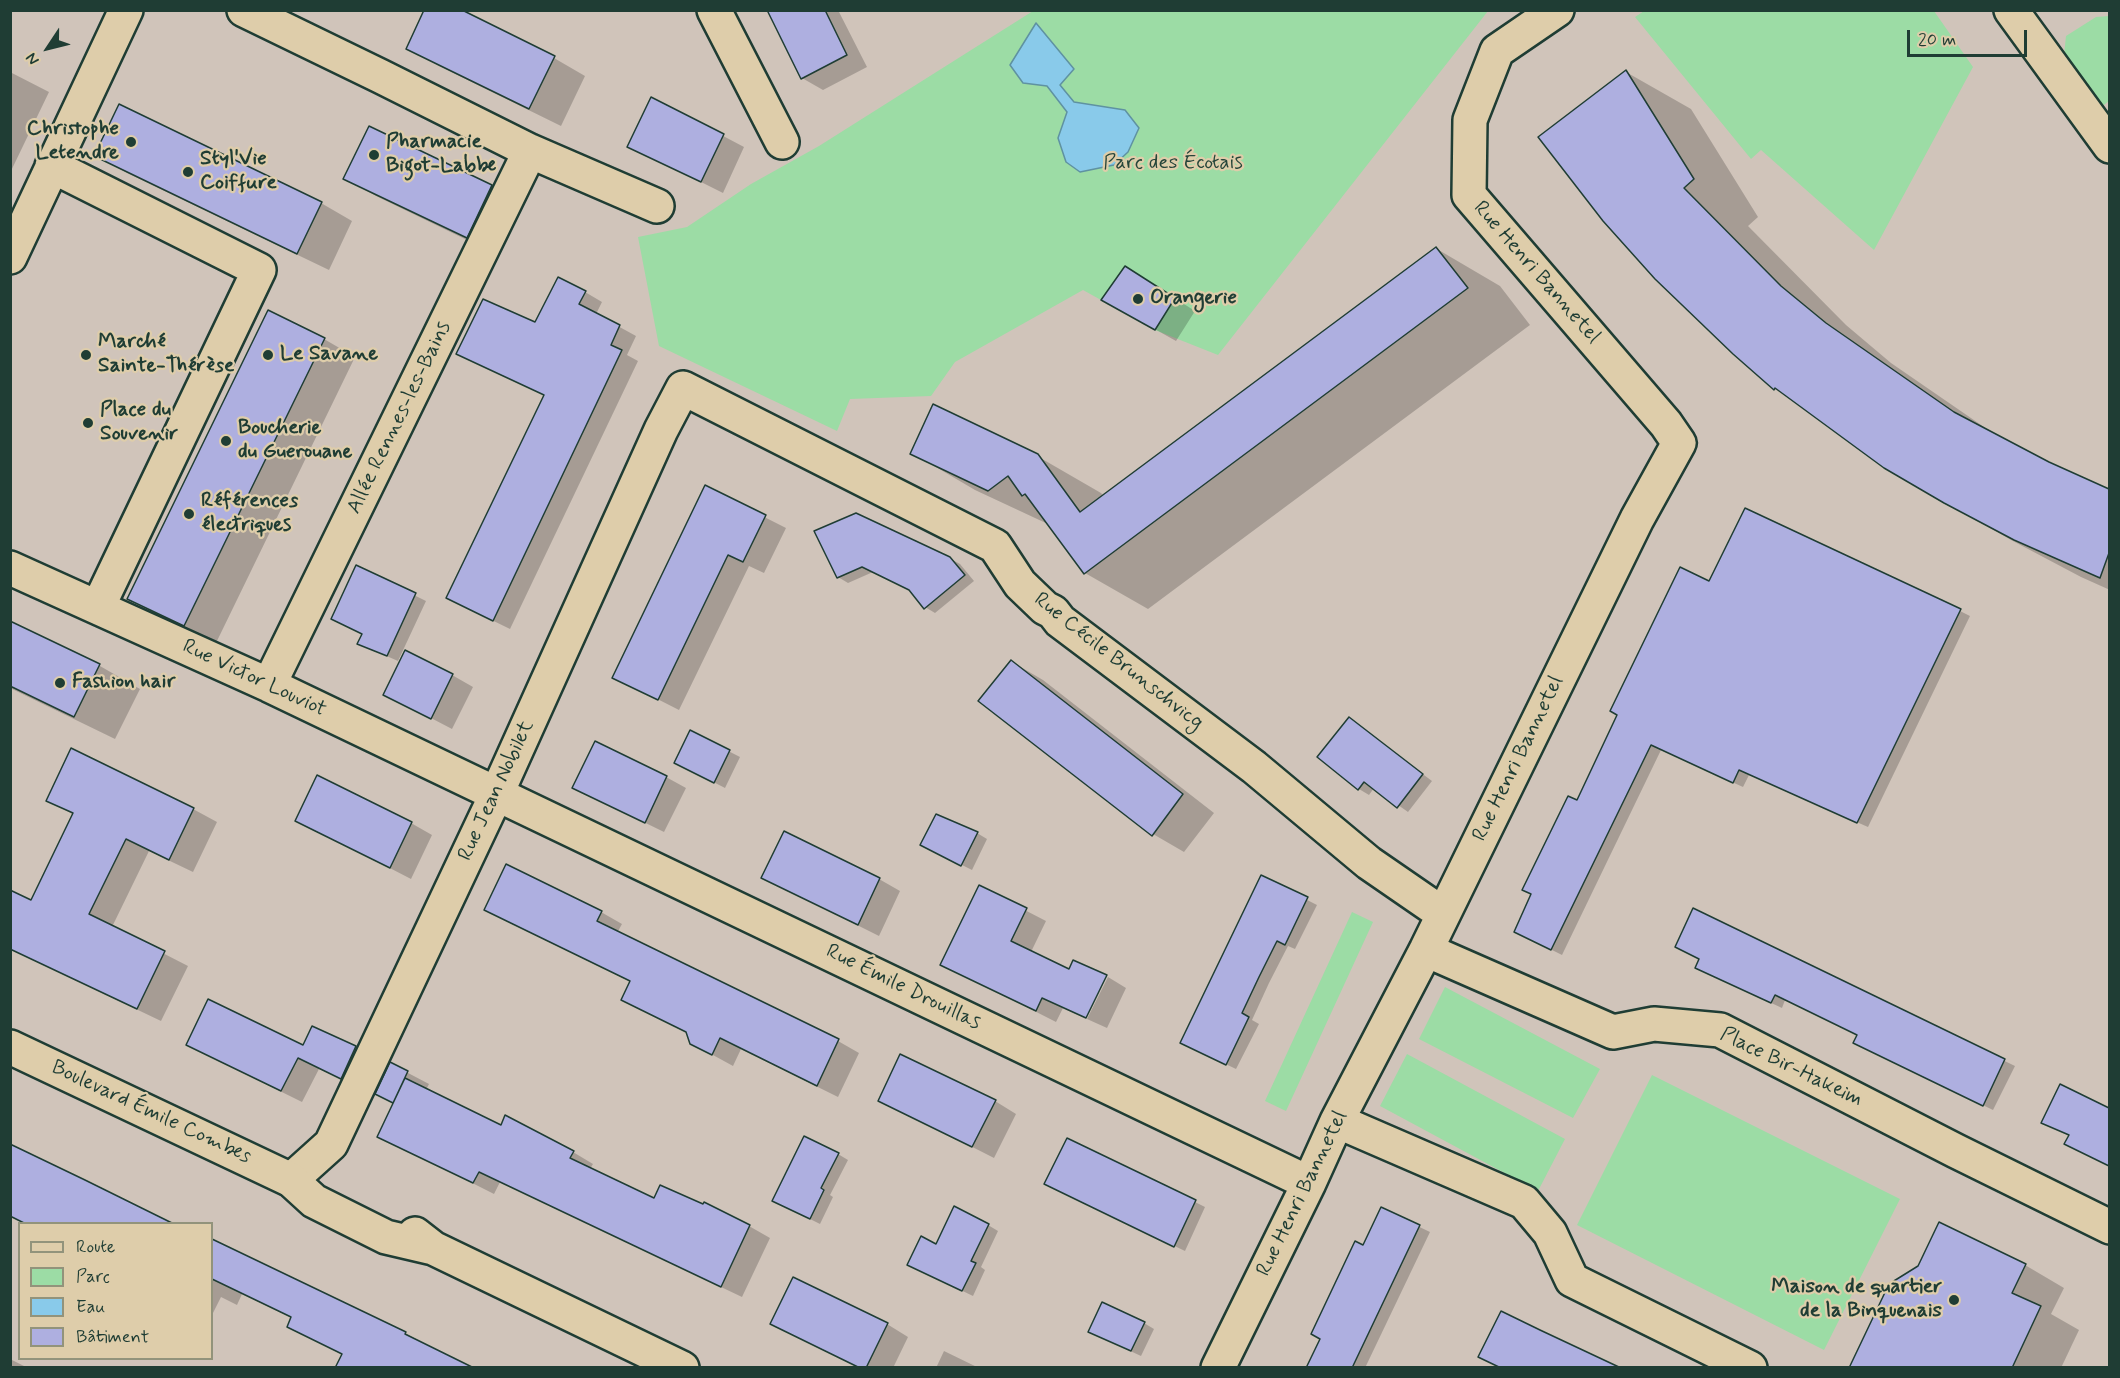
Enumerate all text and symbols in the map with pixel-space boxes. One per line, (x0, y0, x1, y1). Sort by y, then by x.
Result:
north arrow (18, 18, 78, 78)
scale bar (1910, 18, 2030, 56)
text: 20 m (1918, 28, 1956, 52)
text: N (21, 48, 45, 69)
place label: Christophe Letendre (27, 117, 119, 167)
place label: Pharmacie Bigot-Labbe (386, 130, 496, 180)
marker: Christophe Letendre (124, 135, 138, 149)
place label: Styl'Vie Coiffure (200, 147, 277, 197)
marker: Pharmacie Bigot-Labbe (367, 148, 381, 162)
park label: Parc des Écotais (1103, 151, 1243, 177)
marker: Styl'Vie Coiffure (181, 165, 195, 179)
street label: Rue Henri Bannetel (1467, 196, 1605, 350)
place label: Orangerie (1150, 286, 1237, 312)
marker: Orangerie (1131, 292, 1145, 306)
street label: Allée Rennes-les-Bains (342, 318, 458, 518)
place label: Marché Sainte-Thérèse (98, 330, 234, 380)
place label: Le Savane (280, 342, 378, 368)
marker: Marché Sainte-Thérèse (79, 348, 93, 362)
marker: Le Savane (261, 348, 275, 362)
place label: Place du Souvenir (100, 398, 178, 448)
marker: Place du Souvenir (81, 416, 95, 430)
place label: Boucherie du Guerouane (238, 416, 352, 466)
marker: Boucherie du Guerouane (219, 434, 233, 448)
place label: Références électriques (201, 489, 298, 539)
marker: Références électriques (182, 507, 196, 521)
street label: Rue Cécile Brunschvicg (1028, 588, 1208, 736)
street label: Rue Victor Louviot (178, 635, 330, 723)
place label: Fashion hair (72, 670, 175, 696)
street label: Rue Henri Bannetel (1468, 672, 1570, 846)
marker: Fashion hair (53, 676, 67, 690)
street label: Rue Jean Nobilet (454, 717, 540, 865)
street label: Rue Émile Drouillas (821, 940, 985, 1036)
street label: Place Bir-Hakeim (1716, 1023, 1866, 1113)
street label: Boulevard Émile Combes (47, 1056, 255, 1170)
street label: Rue Henri Bannetel (1252, 1107, 1354, 1281)
legend (18, 1222, 213, 1360)
text: Route (76, 1235, 115, 1259)
text: Parc (76, 1265, 110, 1289)
place label: Maison de quartier de la Binquenais (1771, 1275, 1942, 1325)
marker: Maison de quartier de la Binquenais (1947, 1293, 1961, 1307)
text: Eau (76, 1295, 105, 1319)
text: Bâtiment (76, 1325, 149, 1349)

